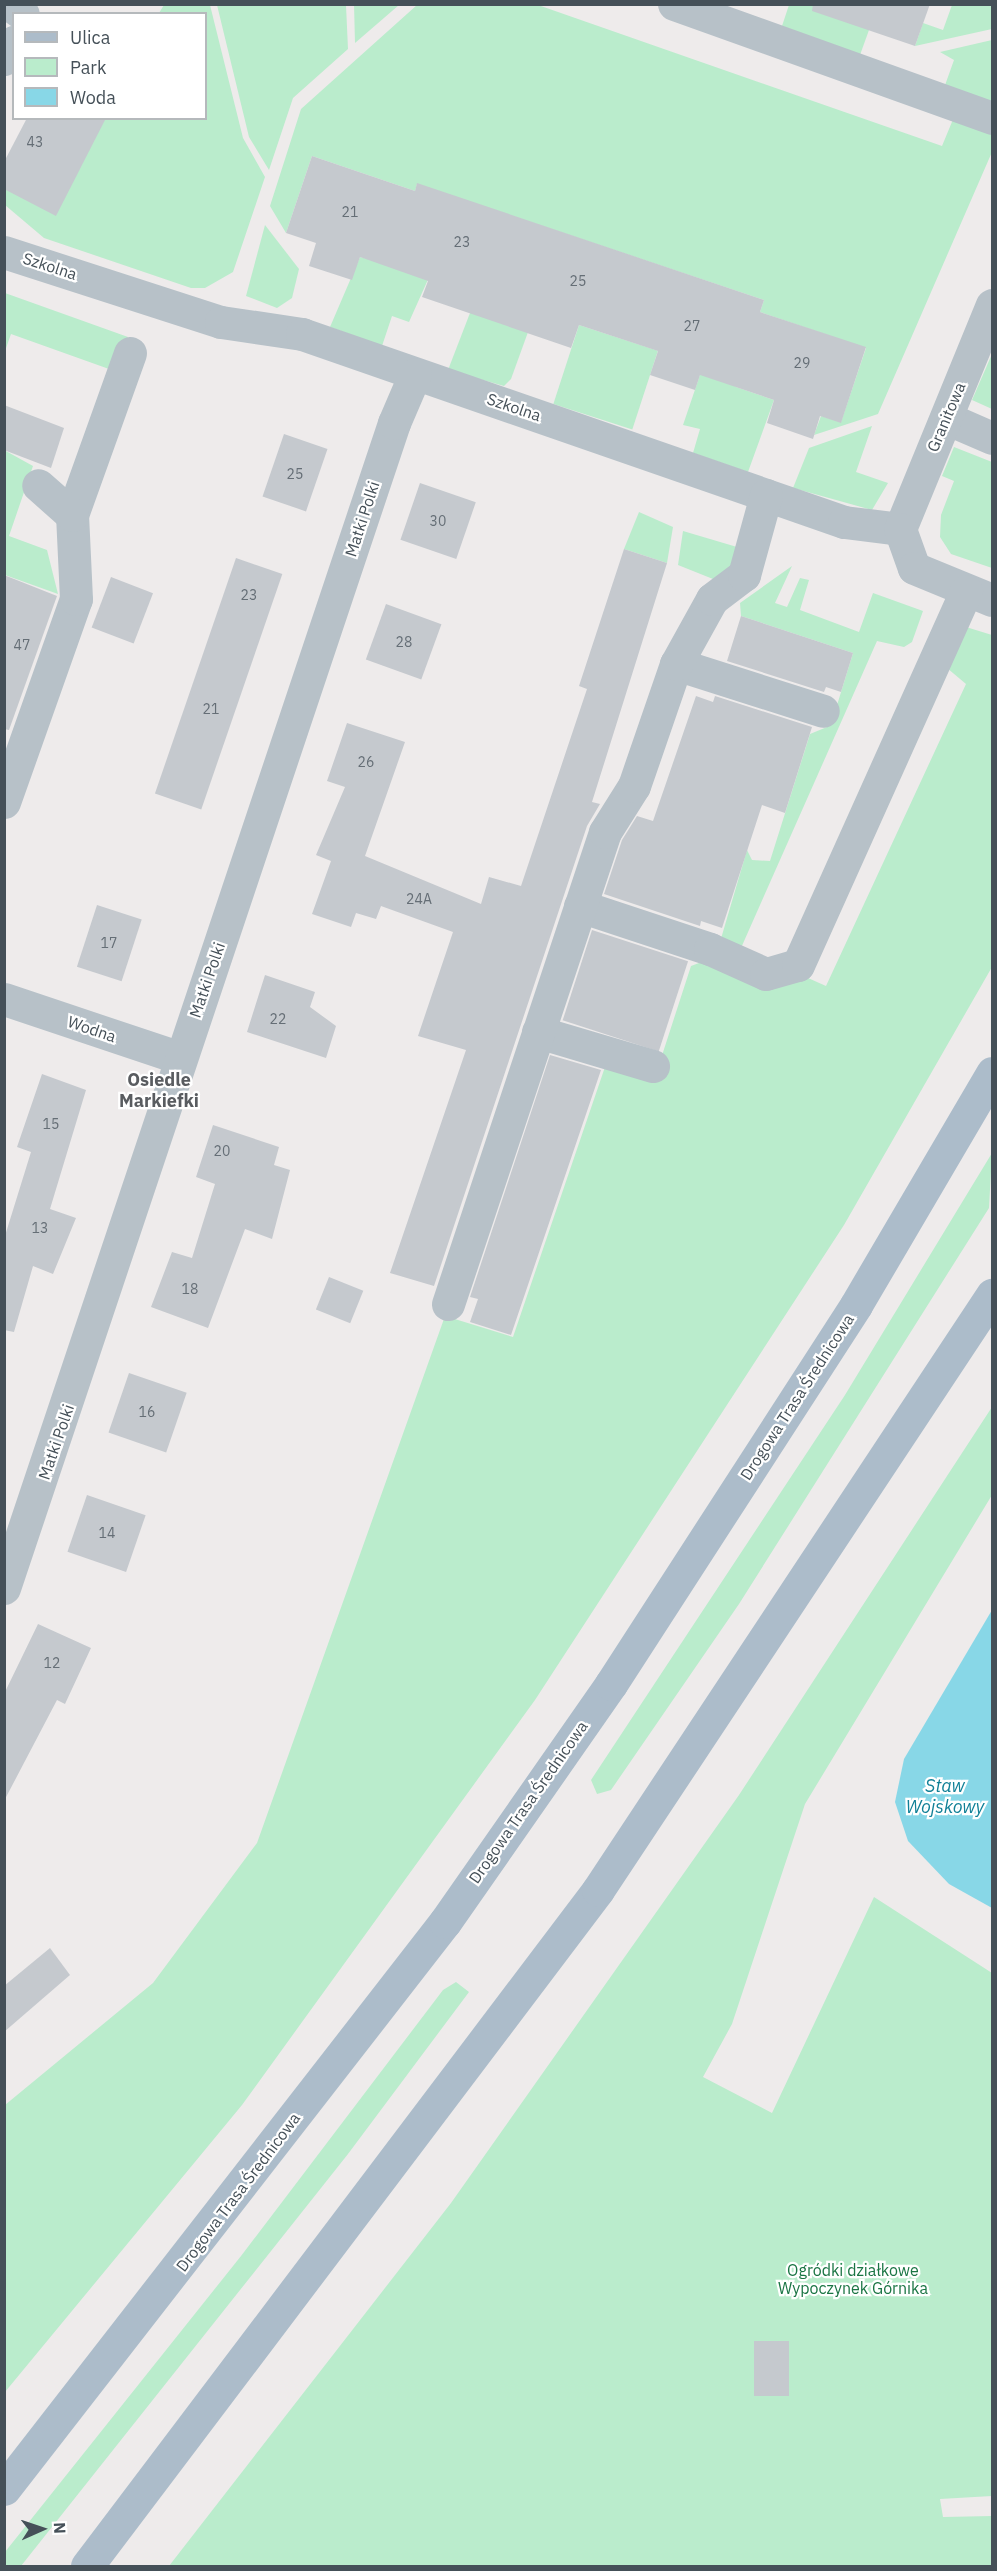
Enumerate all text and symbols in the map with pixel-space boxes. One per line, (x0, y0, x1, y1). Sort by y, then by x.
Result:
legend (12, 12, 207, 120)
text: Ulica (70, 26, 110, 49)
text: Park (70, 56, 106, 79)
text: Woda (70, 86, 116, 109)
house number: 43 (27, 134, 43, 150)
house number: 21 (342, 204, 358, 220)
house number: 23 (454, 234, 470, 250)
street label: Szkolna (20, 248, 80, 284)
house number: 25 (570, 273, 586, 289)
house number: 27 (684, 318, 700, 334)
house number: 29 (794, 355, 810, 371)
street label: Granitowa (923, 379, 969, 455)
street label: Szkolna (484, 389, 544, 425)
house number: 25 (287, 466, 303, 482)
street label: Matki Polki (341, 479, 383, 559)
house number: 30 (430, 513, 446, 529)
house number: 23 (241, 587, 257, 603)
house number: 28 (396, 634, 412, 650)
house number: 47 (14, 637, 30, 653)
house number: 21 (203, 701, 219, 717)
house number: 26 (358, 754, 374, 770)
house number: 24A (406, 891, 432, 907)
house number: 17 (101, 935, 117, 951)
street label: Matki Polki (185, 940, 229, 1020)
house number: 22 (270, 1011, 286, 1027)
street label: Wodna (65, 1012, 119, 1046)
district label: Osiedle Markiefki (119, 1070, 199, 1112)
house number: 15 (43, 1116, 59, 1132)
house number: 20 (214, 1143, 230, 1159)
house number: 13 (32, 1220, 48, 1236)
house number: 18 (182, 1281, 198, 1297)
street label: Drogowa Trasa Średnicowa (736, 1310, 858, 1484)
street label: Matki Polki (34, 1402, 78, 1482)
house number: 16 (139, 1404, 155, 1420)
house number: 14 (99, 1525, 115, 1541)
house number: 12 (44, 1655, 60, 1671)
street label: Drogowa Trasa Średnicowa (465, 1717, 591, 1887)
water label: Staw Wojskowy (906, 1776, 984, 1818)
street label: Drogowa Trasa Średnicowa (172, 2109, 304, 2275)
park label: Ogródki działkowe Wypoczynek Górnika (778, 2260, 928, 2298)
north arrow (12, 2499, 72, 2559)
text: N (50, 2522, 70, 2534)

